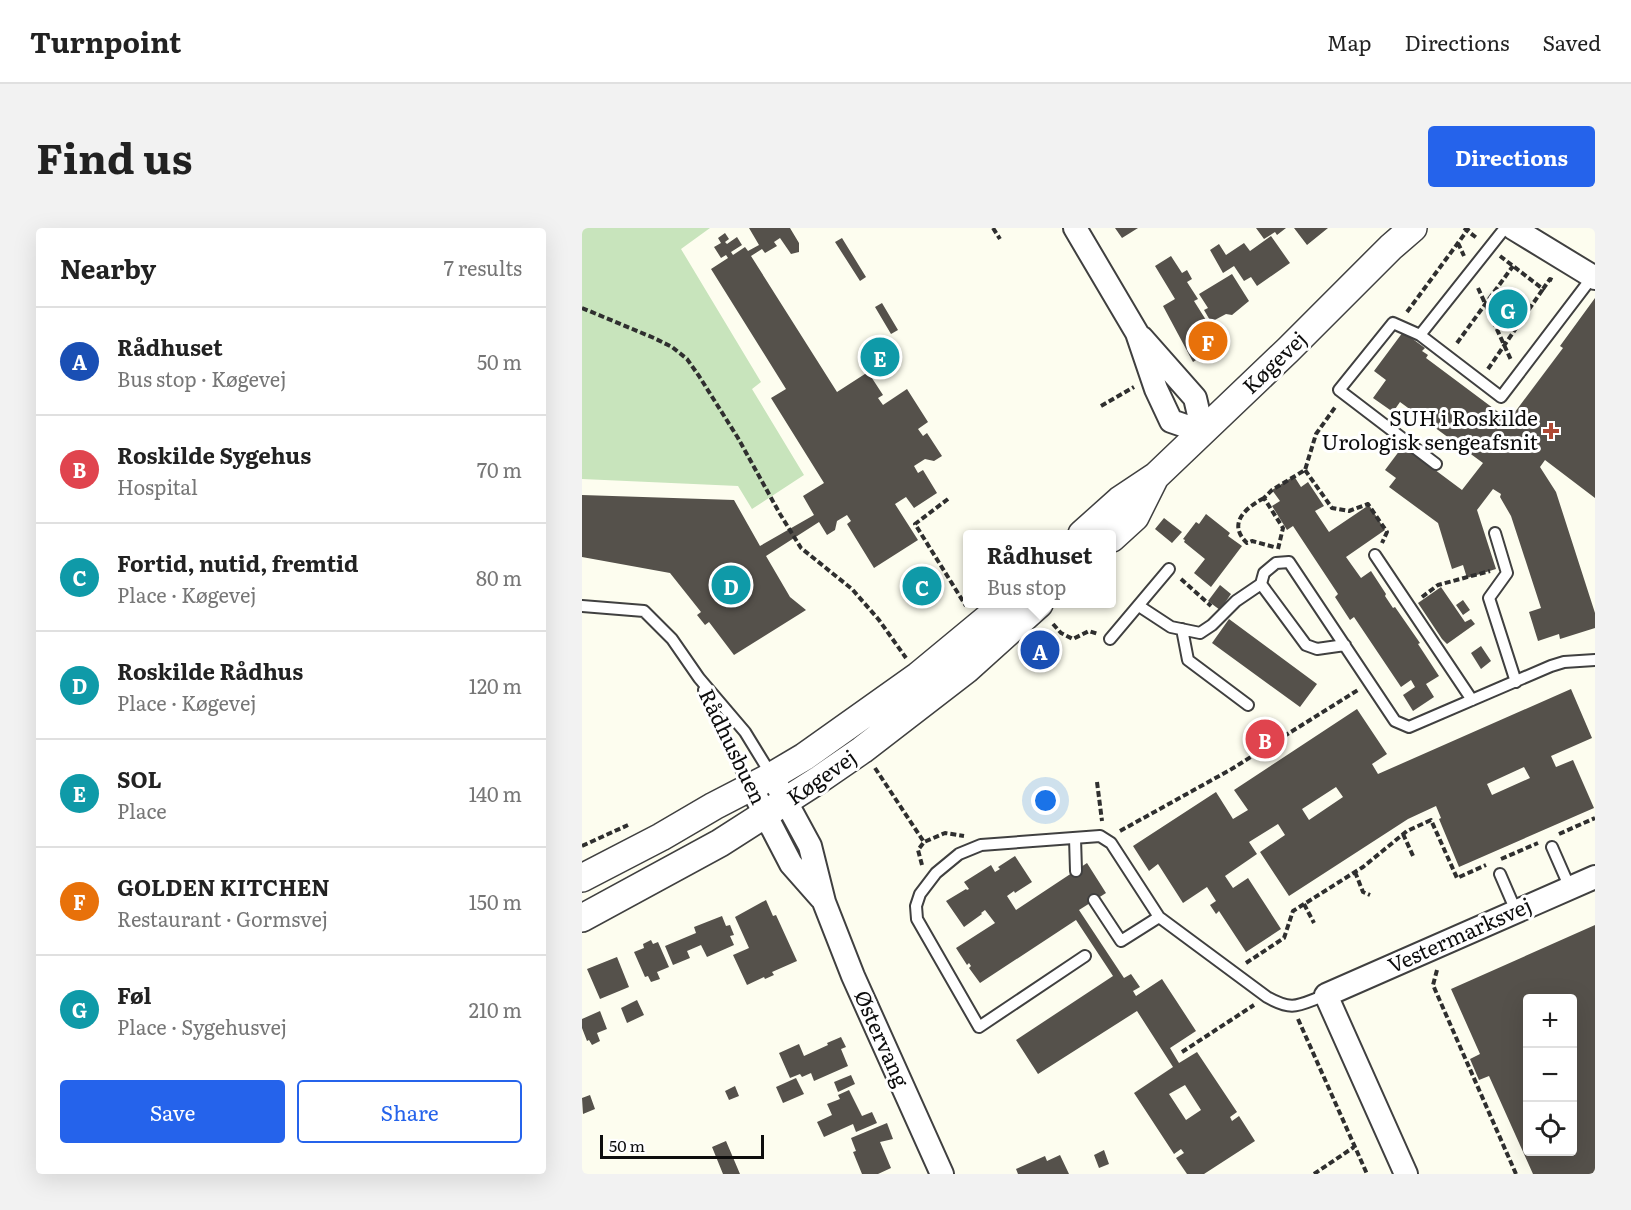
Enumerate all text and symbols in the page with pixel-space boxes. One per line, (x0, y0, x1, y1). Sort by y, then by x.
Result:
text: Turnpoint (30, 20, 181, 62)
text: Map (1327, 26, 1372, 57)
text: Directions (1405, 26, 1510, 57)
text: Saved (1543, 26, 1601, 57)
text: Find us (36, 125, 193, 187)
button: Directions (1428, 126, 1595, 187)
text: Nearby (60, 248, 156, 287)
text: 7 results (444, 252, 522, 282)
pin: G (1488, 286, 1528, 332)
pin: F (1188, 318, 1228, 364)
street label: Køgevej (1234, 323, 1312, 400)
text: Rådhuset (117, 330, 223, 363)
pin: E (860, 334, 900, 380)
text: A (72, 346, 87, 376)
text: 50 m (477, 346, 522, 376)
text: Bus stop · Køgevej (117, 363, 286, 393)
place label: SUH i Roskilde Urologisk sengeafsnit (1322, 401, 1539, 456)
marker: SUH i Roskilde Urologisk sengeafsnit (1542, 422, 1560, 440)
text: Roskilde Sygehus (117, 438, 311, 471)
text: B (73, 454, 86, 484)
text: 70 m (477, 454, 522, 484)
text: Hospital (117, 471, 198, 501)
popup (963, 530, 1116, 608)
text: Rådhuset (987, 538, 1092, 571)
text: Fortid, nutid, fremtid (117, 546, 359, 579)
text: C (72, 562, 87, 592)
text: 80 m (476, 562, 522, 592)
pin: D (712, 562, 750, 608)
pin: C (902, 564, 942, 608)
text: Bus stop (987, 571, 1066, 601)
text: Place · Køgevej (117, 579, 256, 609)
pin: A (1020, 628, 1060, 672)
text: Roskilde Rådhus (117, 654, 303, 687)
text: D (72, 670, 87, 700)
text: 120 m (469, 670, 522, 700)
street label: Rådhusbuen (693, 683, 776, 809)
text: Place · Køgevej (117, 687, 256, 717)
pin: B (1246, 716, 1284, 762)
street label: Køgevej (779, 741, 862, 811)
text: SOL (117, 762, 162, 795)
text: E (73, 778, 86, 808)
text: 140 m (469, 778, 522, 808)
your location (1031, 786, 1060, 815)
text: Place (117, 795, 167, 825)
text: GOLDEN KITCHEN (117, 870, 330, 903)
text: F (73, 886, 86, 916)
text: 150 m (469, 886, 522, 916)
street label: Vestermarksvej (1382, 888, 1536, 979)
text: Restaurant · Gormsvej (117, 903, 328, 933)
text: Føl (117, 978, 152, 1011)
street label: Østervang (848, 985, 919, 1092)
text: G (72, 994, 87, 1024)
text: 210 m (469, 994, 522, 1024)
map controls (1523, 994, 1577, 1156)
button: + (1523, 994, 1577, 1048)
text: Place · Sygehusvej (117, 1011, 287, 1041)
button: − (1523, 1048, 1577, 1102)
button: Save (60, 1080, 285, 1143)
button: Share (297, 1080, 522, 1143)
button: locate (1523, 1102, 1577, 1156)
scale bar (600, 1132, 764, 1160)
text: 50 m (609, 1133, 645, 1157)

